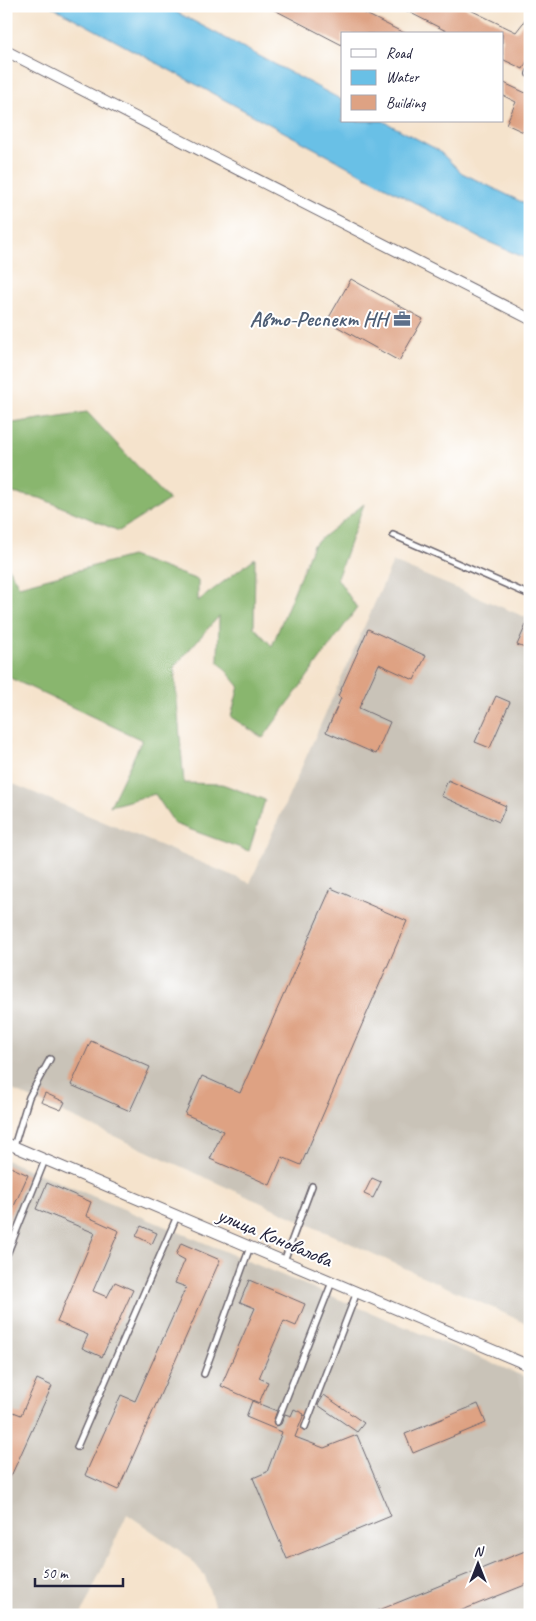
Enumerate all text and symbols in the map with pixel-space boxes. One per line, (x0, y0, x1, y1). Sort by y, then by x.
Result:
legend (341, 32, 504, 122)
text: Road (386, 44, 413, 63)
text: Water (386, 68, 420, 87)
text: Building (386, 94, 426, 113)
place label: Авто-Респект НН (250, 306, 391, 332)
office icon: Авто-Респект НН (392, 309, 412, 329)
street label: улица Коновалова (212, 1200, 337, 1273)
north arrow (454, 1538, 504, 1588)
text: N (474, 1543, 485, 1560)
scale bar (35, 1556, 122, 1588)
text: 50 m (42, 1564, 69, 1583)

